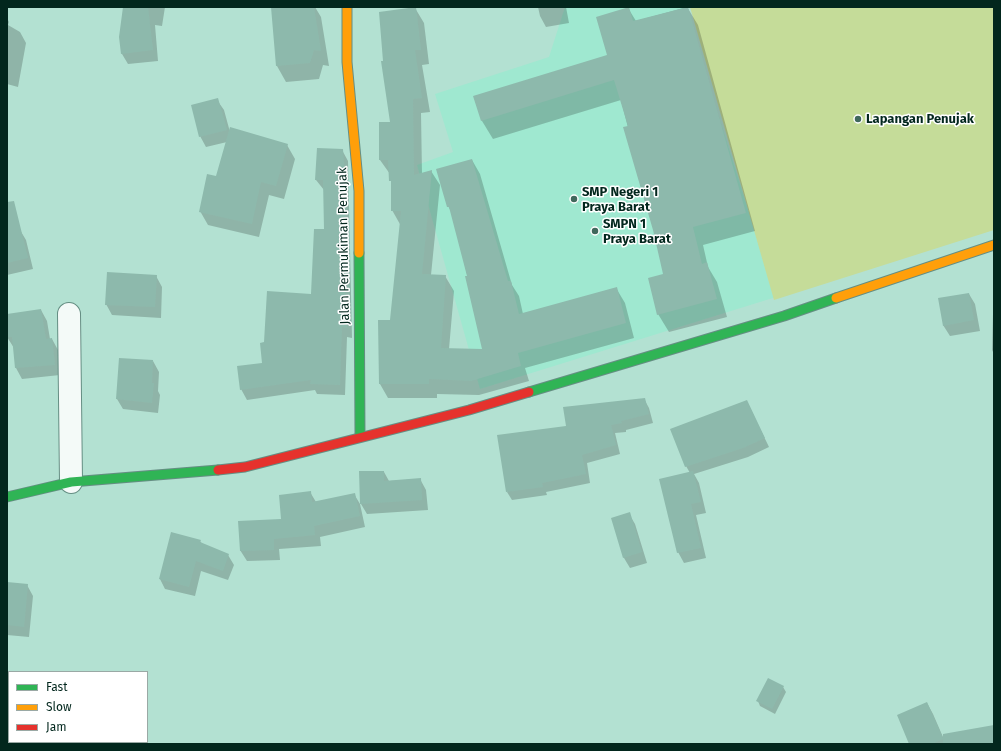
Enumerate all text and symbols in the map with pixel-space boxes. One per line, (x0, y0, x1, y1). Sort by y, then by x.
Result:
place label: Lapangan Penujak (866, 111, 974, 127)
marker: Lapangan Penujak (853, 114, 863, 124)
street label: Jalan Permukiman Penujak (335, 167, 353, 325)
place label: SMP Negeri 1 Praya Barat (582, 184, 658, 215)
marker: SMP Negeri 1 Praya Barat (569, 194, 579, 204)
place label: SMPN 1 Praya Barat (603, 216, 671, 247)
marker: SMPN 1 Praya Barat (590, 226, 600, 236)
legend (8, 671, 148, 743)
text: Fast (46, 680, 68, 694)
text: Slow (46, 700, 72, 714)
text: Jam (46, 720, 66, 734)

